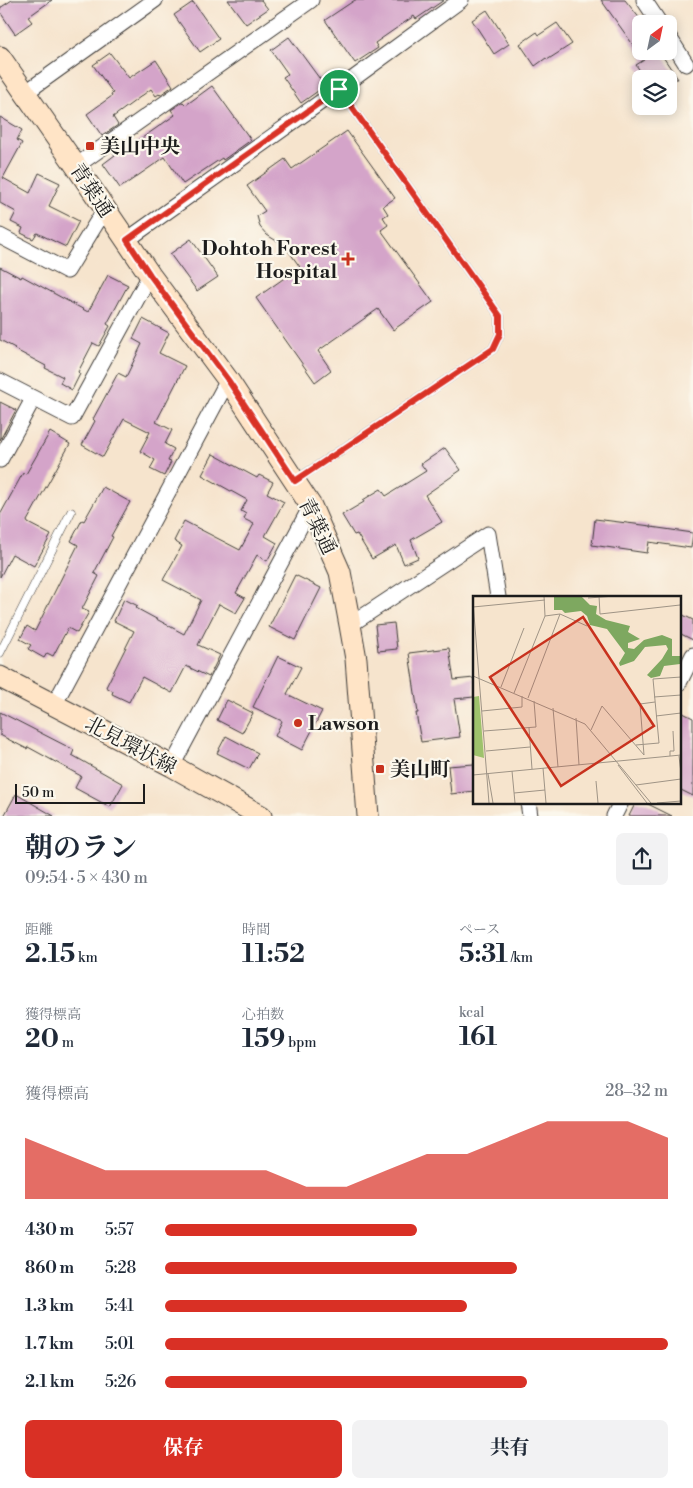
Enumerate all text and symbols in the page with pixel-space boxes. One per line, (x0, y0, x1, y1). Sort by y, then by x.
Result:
north arrow (632, 15, 678, 60)
map controls (632, 15, 677, 115)
pin (318, 68, 360, 110)
button: layers (632, 70, 677, 115)
icon: arrive (325, 75, 353, 103)
place label: 美山中央 (100, 135, 180, 160)
marker: 美山中央 (84, 140, 96, 152)
street label: 青葉通 (64, 159, 118, 223)
place label: Dohtoh Forest Hospital (201, 237, 338, 285)
marker: Dohtoh Forest Hospital (341, 252, 355, 266)
street label: 青葉通 (292, 494, 341, 559)
inset map (473, 596, 680, 803)
street label: 北見環状線 (80, 712, 180, 781)
place label: Lawson (308, 712, 380, 737)
marker: Lawson (292, 717, 304, 729)
place label: 美山町 (390, 758, 451, 783)
marker: 美山町 (374, 763, 386, 775)
scale bar (15, 781, 145, 804)
text: 50 m (22, 784, 54, 802)
text: 朝のラン (25, 831, 137, 866)
button: share (616, 833, 668, 885)
text: 09:54 · 5 × 430 m (25, 868, 148, 888)
text: 距離 (25, 921, 53, 939)
text: 時間 (242, 921, 270, 939)
text: ペース (459, 921, 500, 939)
text: 2.15 (25, 939, 75, 970)
text: 11:52 (242, 939, 305, 970)
text: 5:31 (459, 939, 508, 970)
text: km (75, 949, 98, 967)
text: /km (508, 949, 533, 967)
text: kcal (459, 1004, 484, 1022)
text: 獲得標高 (25, 1006, 81, 1024)
text: 心拍数 (242, 1006, 284, 1024)
text: 161 (459, 1022, 497, 1053)
text: 20 (25, 1024, 59, 1055)
text: 159 (242, 1024, 285, 1055)
text: m (59, 1034, 74, 1052)
text: bpm (285, 1034, 317, 1052)
text: 28–32 m (605, 1081, 668, 1101)
text: 獲得標高 (25, 1084, 89, 1104)
text: 430 m (25, 1220, 74, 1240)
text: 5:57 (105, 1220, 134, 1240)
text: 860 m (25, 1258, 74, 1278)
text: 5:28 (105, 1258, 136, 1278)
text: 1.3 km (25, 1296, 74, 1316)
text: 5:41 (105, 1296, 134, 1316)
text: 1.7 km (25, 1334, 74, 1354)
text: 5:01 (105, 1334, 134, 1354)
text: 2.1 km (25, 1372, 74, 1392)
text: 5:26 (105, 1372, 136, 1392)
button: 保存 (25, 1420, 342, 1478)
button: 共有 (352, 1420, 668, 1478)

